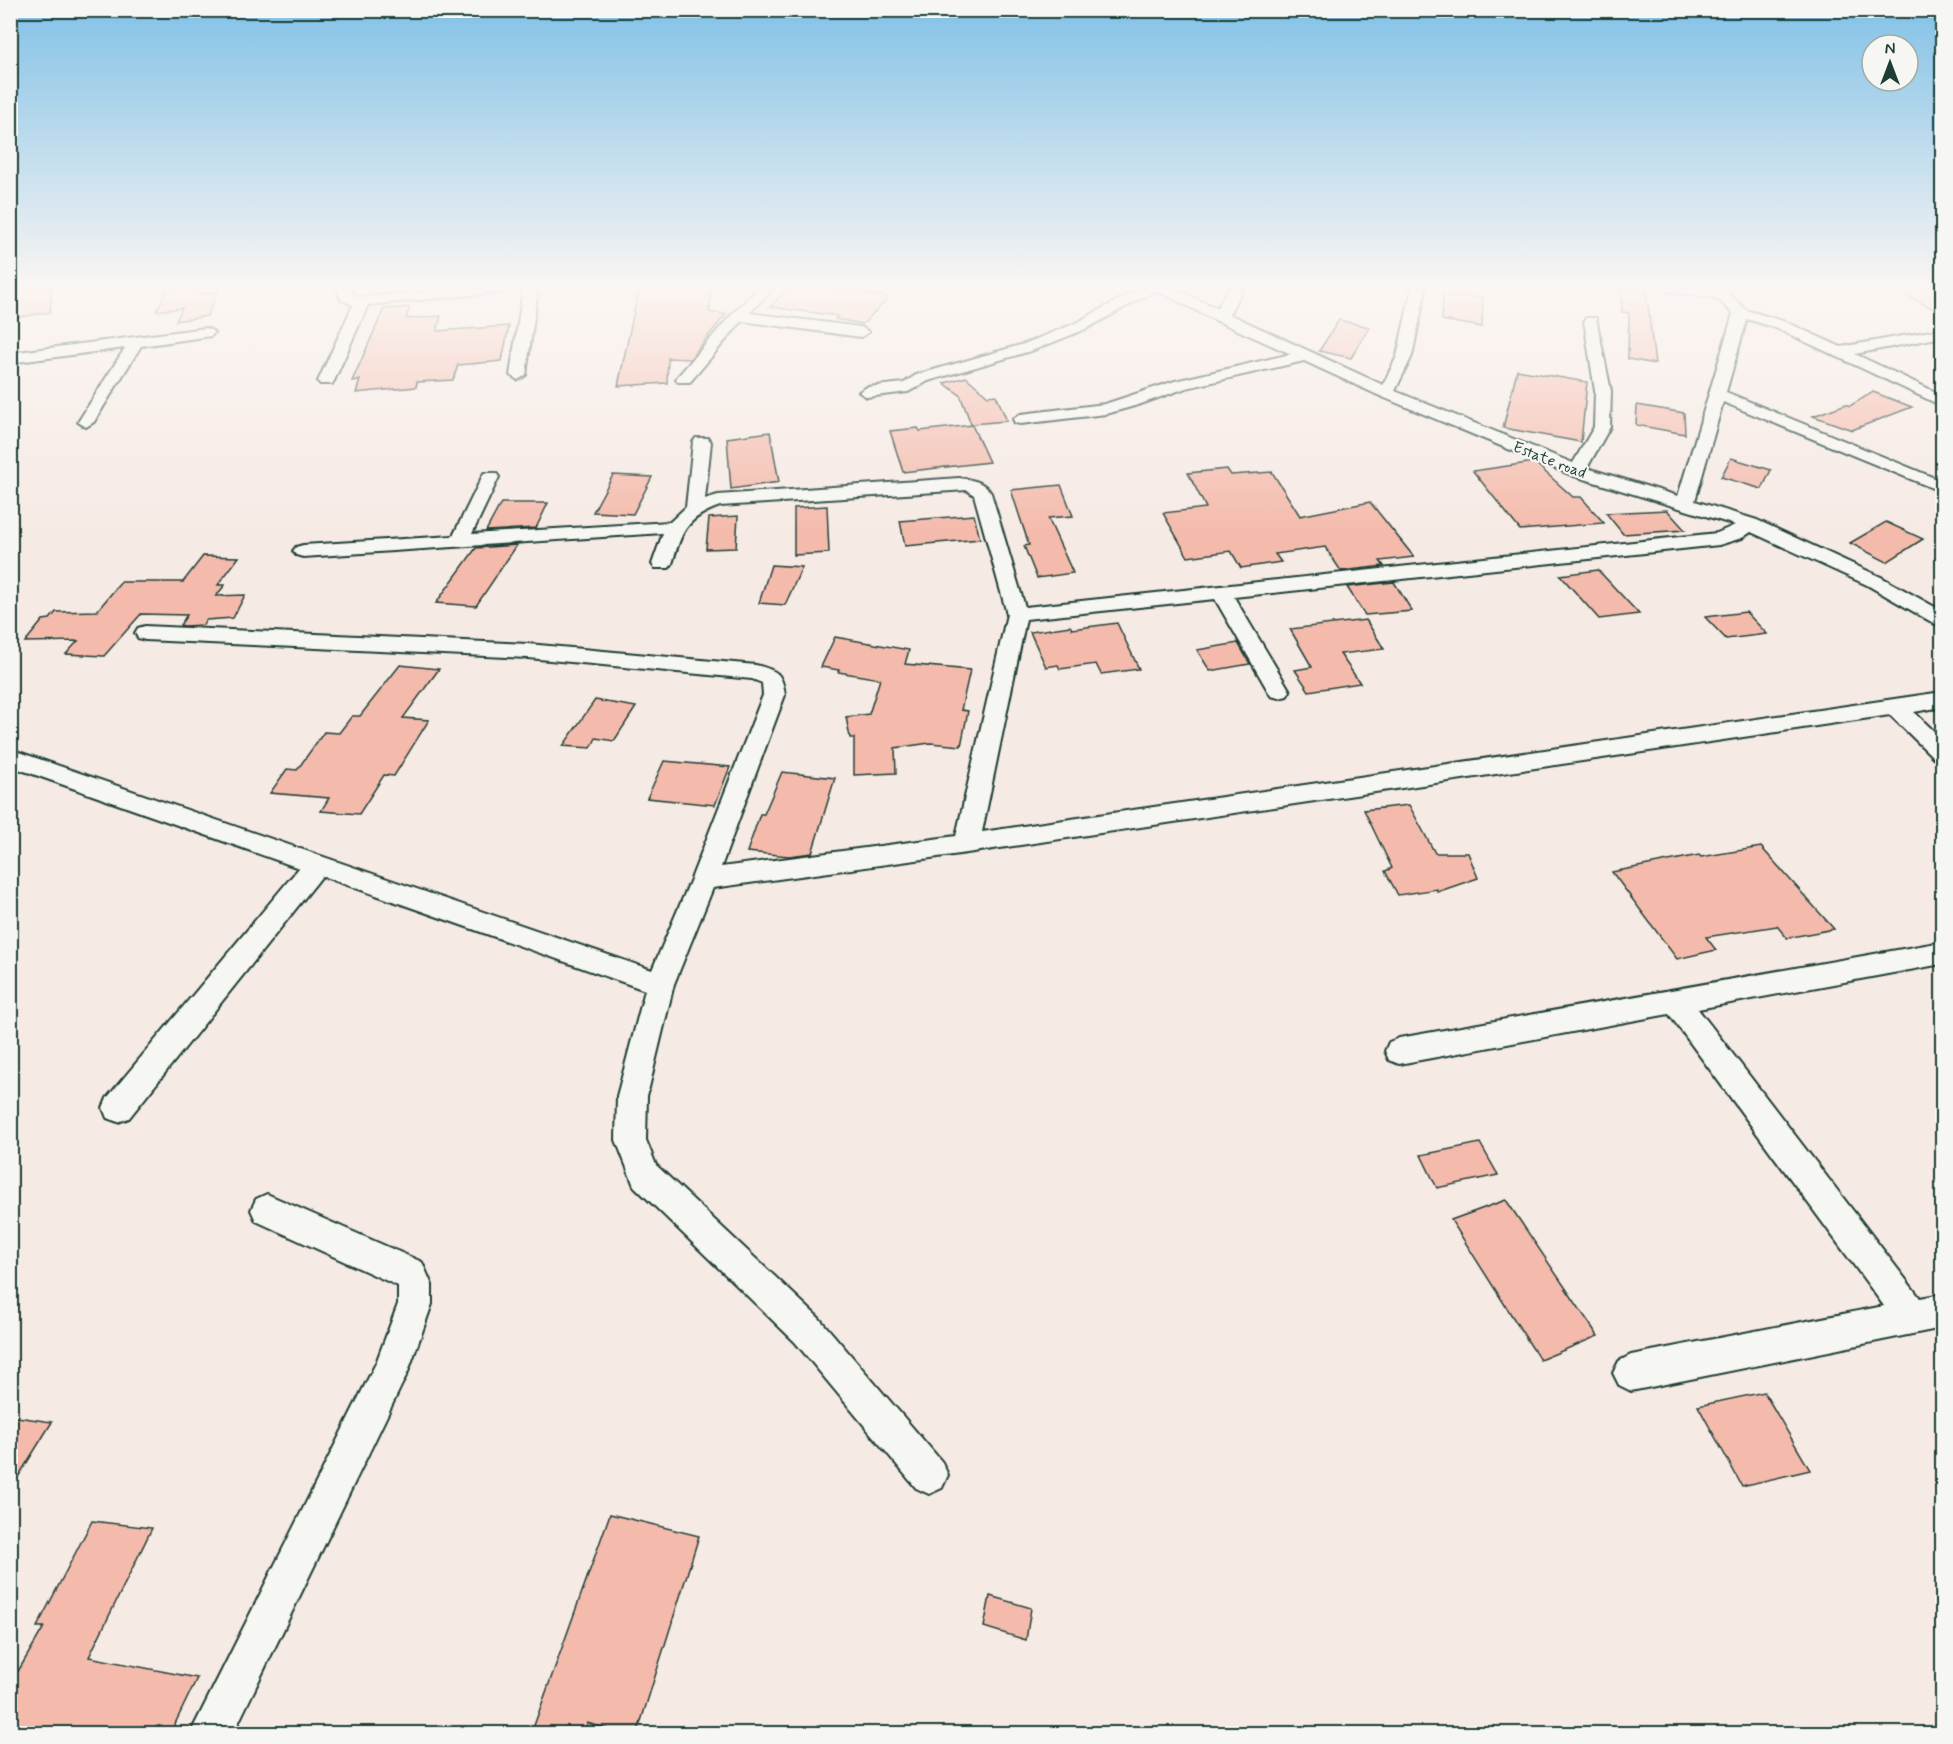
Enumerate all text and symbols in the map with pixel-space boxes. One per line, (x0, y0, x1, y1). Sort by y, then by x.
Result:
north arrow (1860, 33, 1920, 93)
text: N (1885, 39, 1895, 60)
street label: Estate road (1510, 437, 1589, 484)

